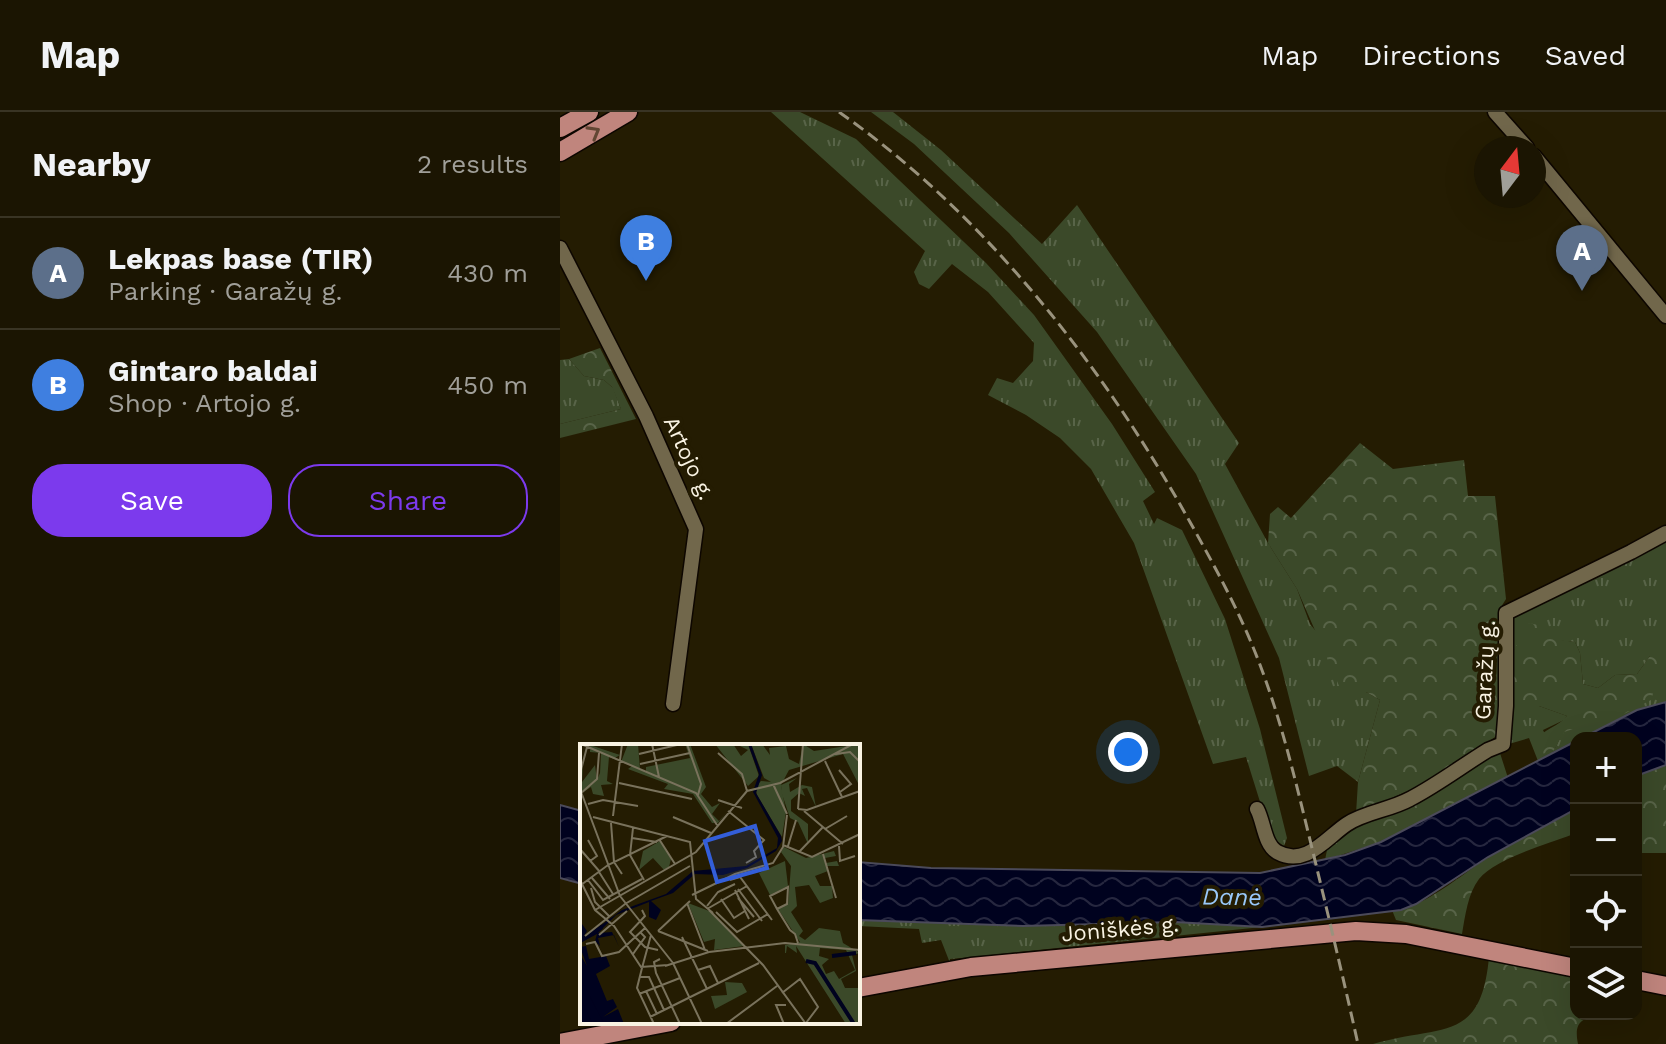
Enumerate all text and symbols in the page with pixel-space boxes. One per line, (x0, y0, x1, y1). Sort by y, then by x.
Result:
text: Map (40, 33, 120, 77)
text: Map (1261, 39, 1318, 72)
text: Directions (1362, 39, 1501, 72)
text: Saved (1545, 39, 1626, 72)
one-way arrow (585, 126, 600, 142)
north arrow (1474, 136, 1546, 208)
text: Nearby (32, 144, 151, 184)
text: 2 results (417, 149, 528, 179)
pin: B (620, 215, 672, 281)
pin: A (1556, 225, 1608, 291)
text: Lekpas base (TIR) (108, 241, 373, 276)
text: A (49, 258, 67, 288)
text: 430 m (447, 258, 528, 288)
text: Parking · Garažų g. (108, 276, 342, 306)
text: Gintaro baldai (108, 353, 318, 388)
text: B (49, 370, 67, 400)
text: 450 m (447, 370, 528, 400)
text: Shop · Artojo g. (108, 388, 301, 418)
street label: Artojo g. (659, 412, 719, 504)
button: Save (32, 464, 272, 537)
button: Share (288, 464, 528, 537)
street label: Garažų g. (1470, 619, 1500, 721)
your location (1108, 732, 1148, 772)
map controls (1570, 732, 1642, 1020)
button: + (1570, 732, 1642, 804)
inset map (580, 744, 860, 1024)
button: − (1570, 804, 1642, 876)
button: locate (1570, 876, 1642, 948)
water label: Danė (1202, 882, 1262, 912)
street label: Joniškės g. (1060, 911, 1180, 947)
button: layers (1570, 948, 1642, 1020)

